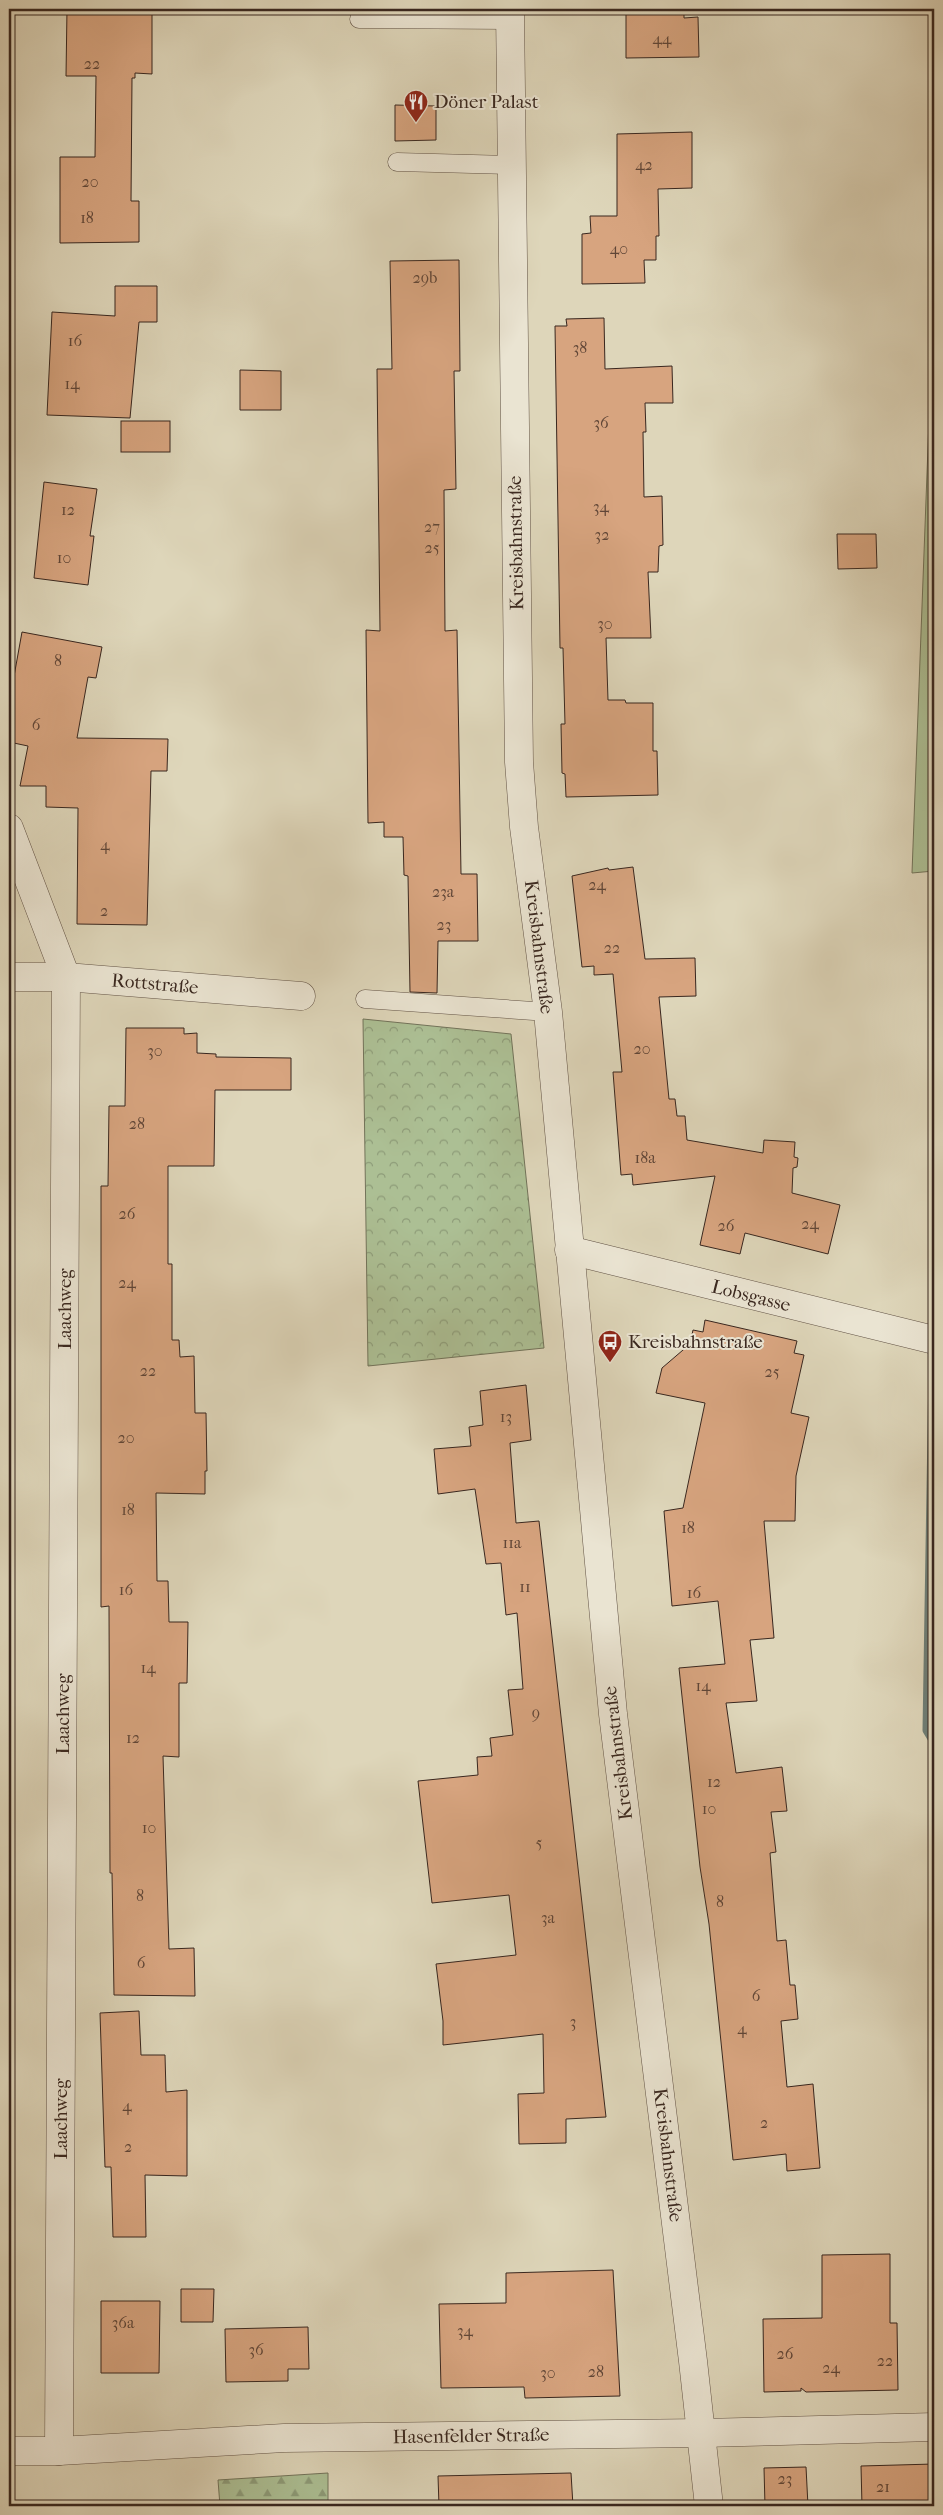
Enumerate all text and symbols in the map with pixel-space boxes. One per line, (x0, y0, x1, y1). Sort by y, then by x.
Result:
house number: 44 (653, 29, 672, 48)
house number: 22 (84, 54, 100, 73)
restaurant icon: Döner Palast (403, 89, 429, 123)
place label: Döner Palast (434, 91, 539, 113)
house number: 42 (635, 155, 653, 174)
house number: 20 (81, 172, 99, 191)
house number: 18 (80, 208, 94, 227)
house number: 40 (610, 239, 628, 258)
house number: 29b (413, 268, 438, 287)
house number: 16 (68, 331, 82, 350)
house number: 38 (573, 338, 587, 357)
house number: 14 (64, 374, 80, 393)
house number: 36 (593, 413, 609, 432)
street label: Kreisbahnstraße (504, 475, 528, 611)
house number: 34 (593, 497, 610, 516)
house number: 12 (61, 500, 75, 519)
house number: 27 (424, 517, 440, 536)
house number: 32 (595, 525, 609, 544)
house number: 25 (424, 538, 440, 557)
house number: 10 (57, 548, 71, 567)
house number: 30 (597, 614, 613, 633)
house number: 8 (54, 651, 62, 670)
house number: 6 (32, 715, 41, 734)
house number: 4 (100, 835, 110, 854)
house number: 24 (588, 875, 606, 894)
street label: Kreisbahnstraße (520, 879, 558, 1015)
house number: 23a (432, 882, 455, 901)
house number: 2 (100, 901, 108, 920)
house number: 23 (437, 915, 451, 934)
house number: 22 (604, 938, 620, 957)
street label: Rottstraße (111, 969, 199, 999)
house number: 20 (633, 1039, 651, 1058)
house number: 30 (147, 1041, 163, 1060)
house number: 28 (129, 1114, 145, 1133)
house number: 18a (634, 1148, 656, 1167)
house number: 26 (119, 1204, 136, 1223)
house number: 24 (801, 1214, 819, 1233)
house number: 26 (718, 1216, 735, 1235)
street label: Laachweg (54, 1268, 76, 1349)
house number: 24 (118, 1273, 136, 1292)
street label: Lobsgasse (709, 1276, 793, 1316)
bus stop icon: Kreisbahnstraße (597, 1329, 623, 1363)
place label: Kreisbahnstraße (628, 1331, 763, 1353)
house number: 22 (140, 1361, 156, 1380)
house number: 25 (764, 1362, 780, 1381)
house number: 13 (500, 1407, 512, 1426)
house number: 20 (117, 1428, 135, 1447)
house number: 18 (121, 1500, 135, 1519)
house number: 18 (681, 1518, 695, 1537)
house number: 11a (503, 1533, 522, 1552)
house number: 11 (519, 1577, 531, 1596)
house number: 16 (119, 1580, 133, 1599)
house number: 16 (687, 1583, 701, 1602)
house number: 14 (140, 1658, 156, 1677)
street label: Laachweg (52, 1673, 74, 1754)
house number: 14 (695, 1676, 711, 1695)
street label: Kreisbahnstraße (599, 1685, 637, 1821)
house number: 9 (532, 1703, 540, 1722)
house number: 12 (126, 1728, 140, 1747)
house number: 12 (707, 1772, 721, 1791)
house number: 10 (702, 1799, 716, 1818)
house number: 10 (142, 1818, 156, 1837)
house number: 5 (536, 1833, 543, 1852)
house number: 8 (136, 1886, 144, 1905)
house number: 8 (716, 1892, 724, 1911)
house number: 3a (541, 1908, 556, 1927)
house number: 6 (137, 1953, 146, 1972)
house number: 6 (752, 1986, 761, 2005)
house number: 3 (570, 2012, 576, 2031)
house number: 4 (737, 2019, 747, 2038)
street label: Laachweg (50, 2078, 72, 2159)
street label: Kreisbahnstraße (649, 2087, 687, 2223)
house number: 4 (122, 2096, 132, 2115)
house number: 2 (760, 2113, 768, 2132)
house number: 2 (124, 2137, 132, 2156)
house number: 36a (112, 2313, 135, 2332)
house number: 34 (457, 2321, 474, 2340)
house number: 36 (248, 2340, 264, 2359)
house number: 26 (777, 2344, 794, 2363)
house number: 22 (877, 2351, 893, 2370)
house number: 24 (822, 2358, 840, 2377)
house number: 28 (588, 2362, 604, 2381)
house number: 30 (540, 2363, 556, 2382)
street label: Hasenfelder Straße (392, 2424, 550, 2448)
house number: 23 (778, 2469, 792, 2488)
house number: 21 (876, 2477, 890, 2496)

